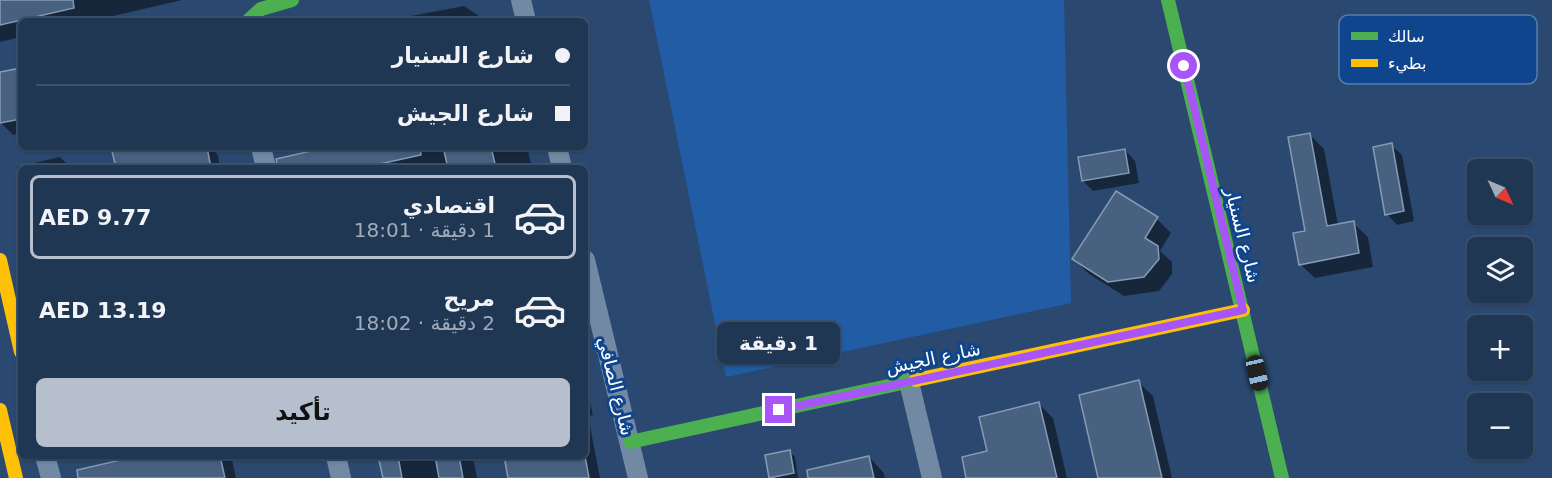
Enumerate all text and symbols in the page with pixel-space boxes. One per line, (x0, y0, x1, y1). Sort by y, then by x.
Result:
legend (1339, 15, 1537, 84)
text: سالك (1388, 27, 1425, 46)
text: شارع السنيار (392, 43, 534, 68)
route start (1170, 52, 1197, 79)
text: بطيء (1388, 54, 1426, 74)
text: شارع الجيش (397, 101, 534, 126)
north arrow (1467, 159, 1533, 225)
map controls (1467, 159, 1533, 459)
street label: شارع السنيار (1220, 184, 1265, 285)
icon: car (513, 190, 567, 244)
text: اقتصادي (403, 193, 495, 218)
text: AED 9.77 (39, 205, 151, 230)
text: 1 دقيقة · 18:01 (354, 218, 495, 242)
button: layers (1467, 237, 1533, 303)
icon: car (513, 283, 567, 337)
text: مريح (444, 286, 495, 311)
text: AED 13.19 (39, 298, 167, 323)
text: 2 دقيقة · 18:02 (354, 311, 495, 335)
button: + (1467, 315, 1533, 381)
callout: 1 دقيقة (718, 323, 840, 365)
text: 1 دقيقة (739, 331, 818, 355)
street label: شارع الصافي (593, 334, 638, 438)
street label: شارع الجيش (884, 338, 982, 379)
car (1244, 353, 1270, 393)
button: تأكيد (36, 378, 570, 447)
button: − (1467, 393, 1533, 459)
route end (765, 396, 792, 423)

